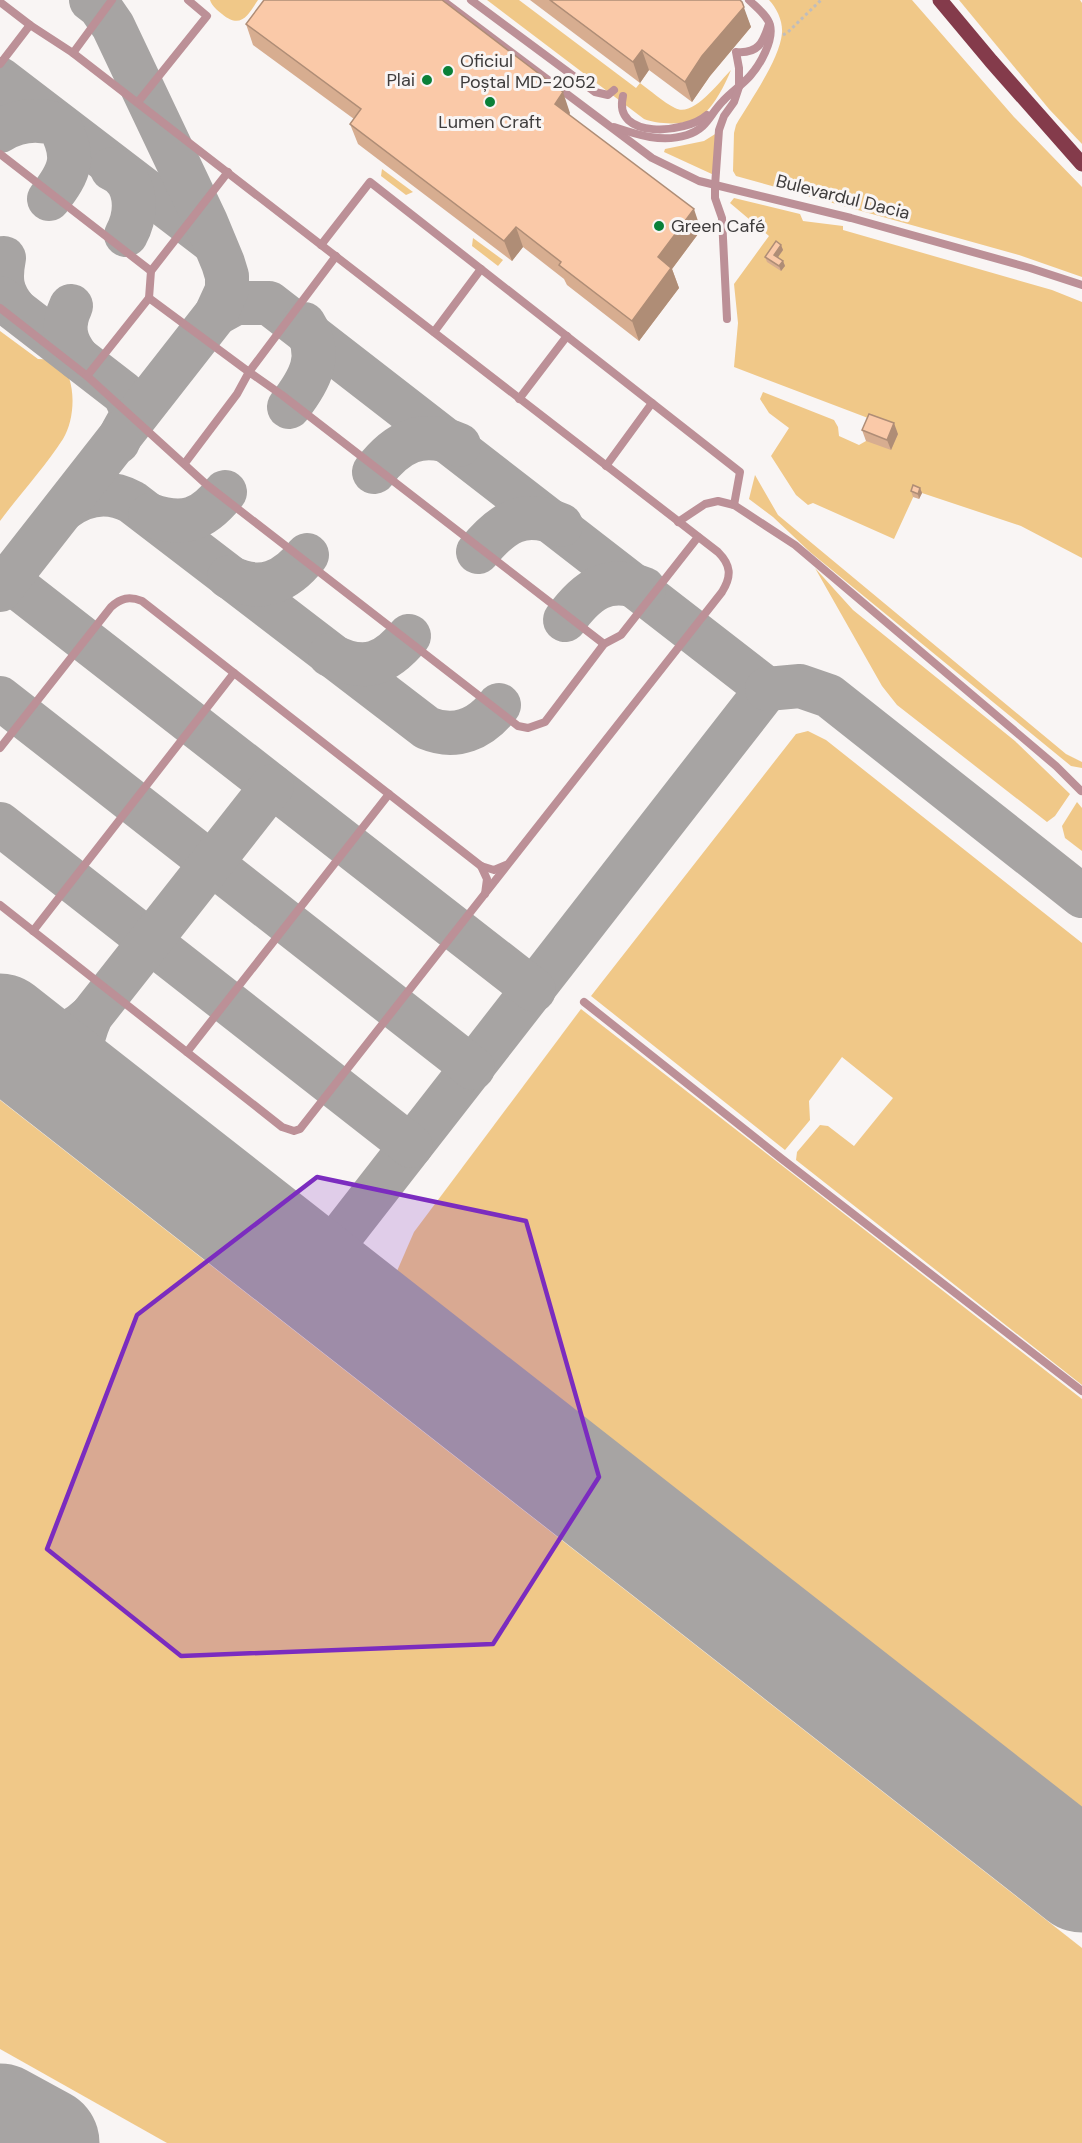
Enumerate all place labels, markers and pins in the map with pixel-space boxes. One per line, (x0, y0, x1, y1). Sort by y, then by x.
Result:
place label: Oficiul Poștal MD-2052 (460, 49, 596, 94)
marker: Oficiul Poștal MD-2052 (441, 64, 455, 78)
place label: Plai (386, 68, 415, 92)
marker: Plai (420, 73, 434, 87)
marker: Lumen Craft (483, 95, 497, 109)
place label: Lumen Craft (438, 110, 542, 134)
place label: Green Café (671, 214, 765, 238)
marker: Green Café (652, 219, 666, 233)

